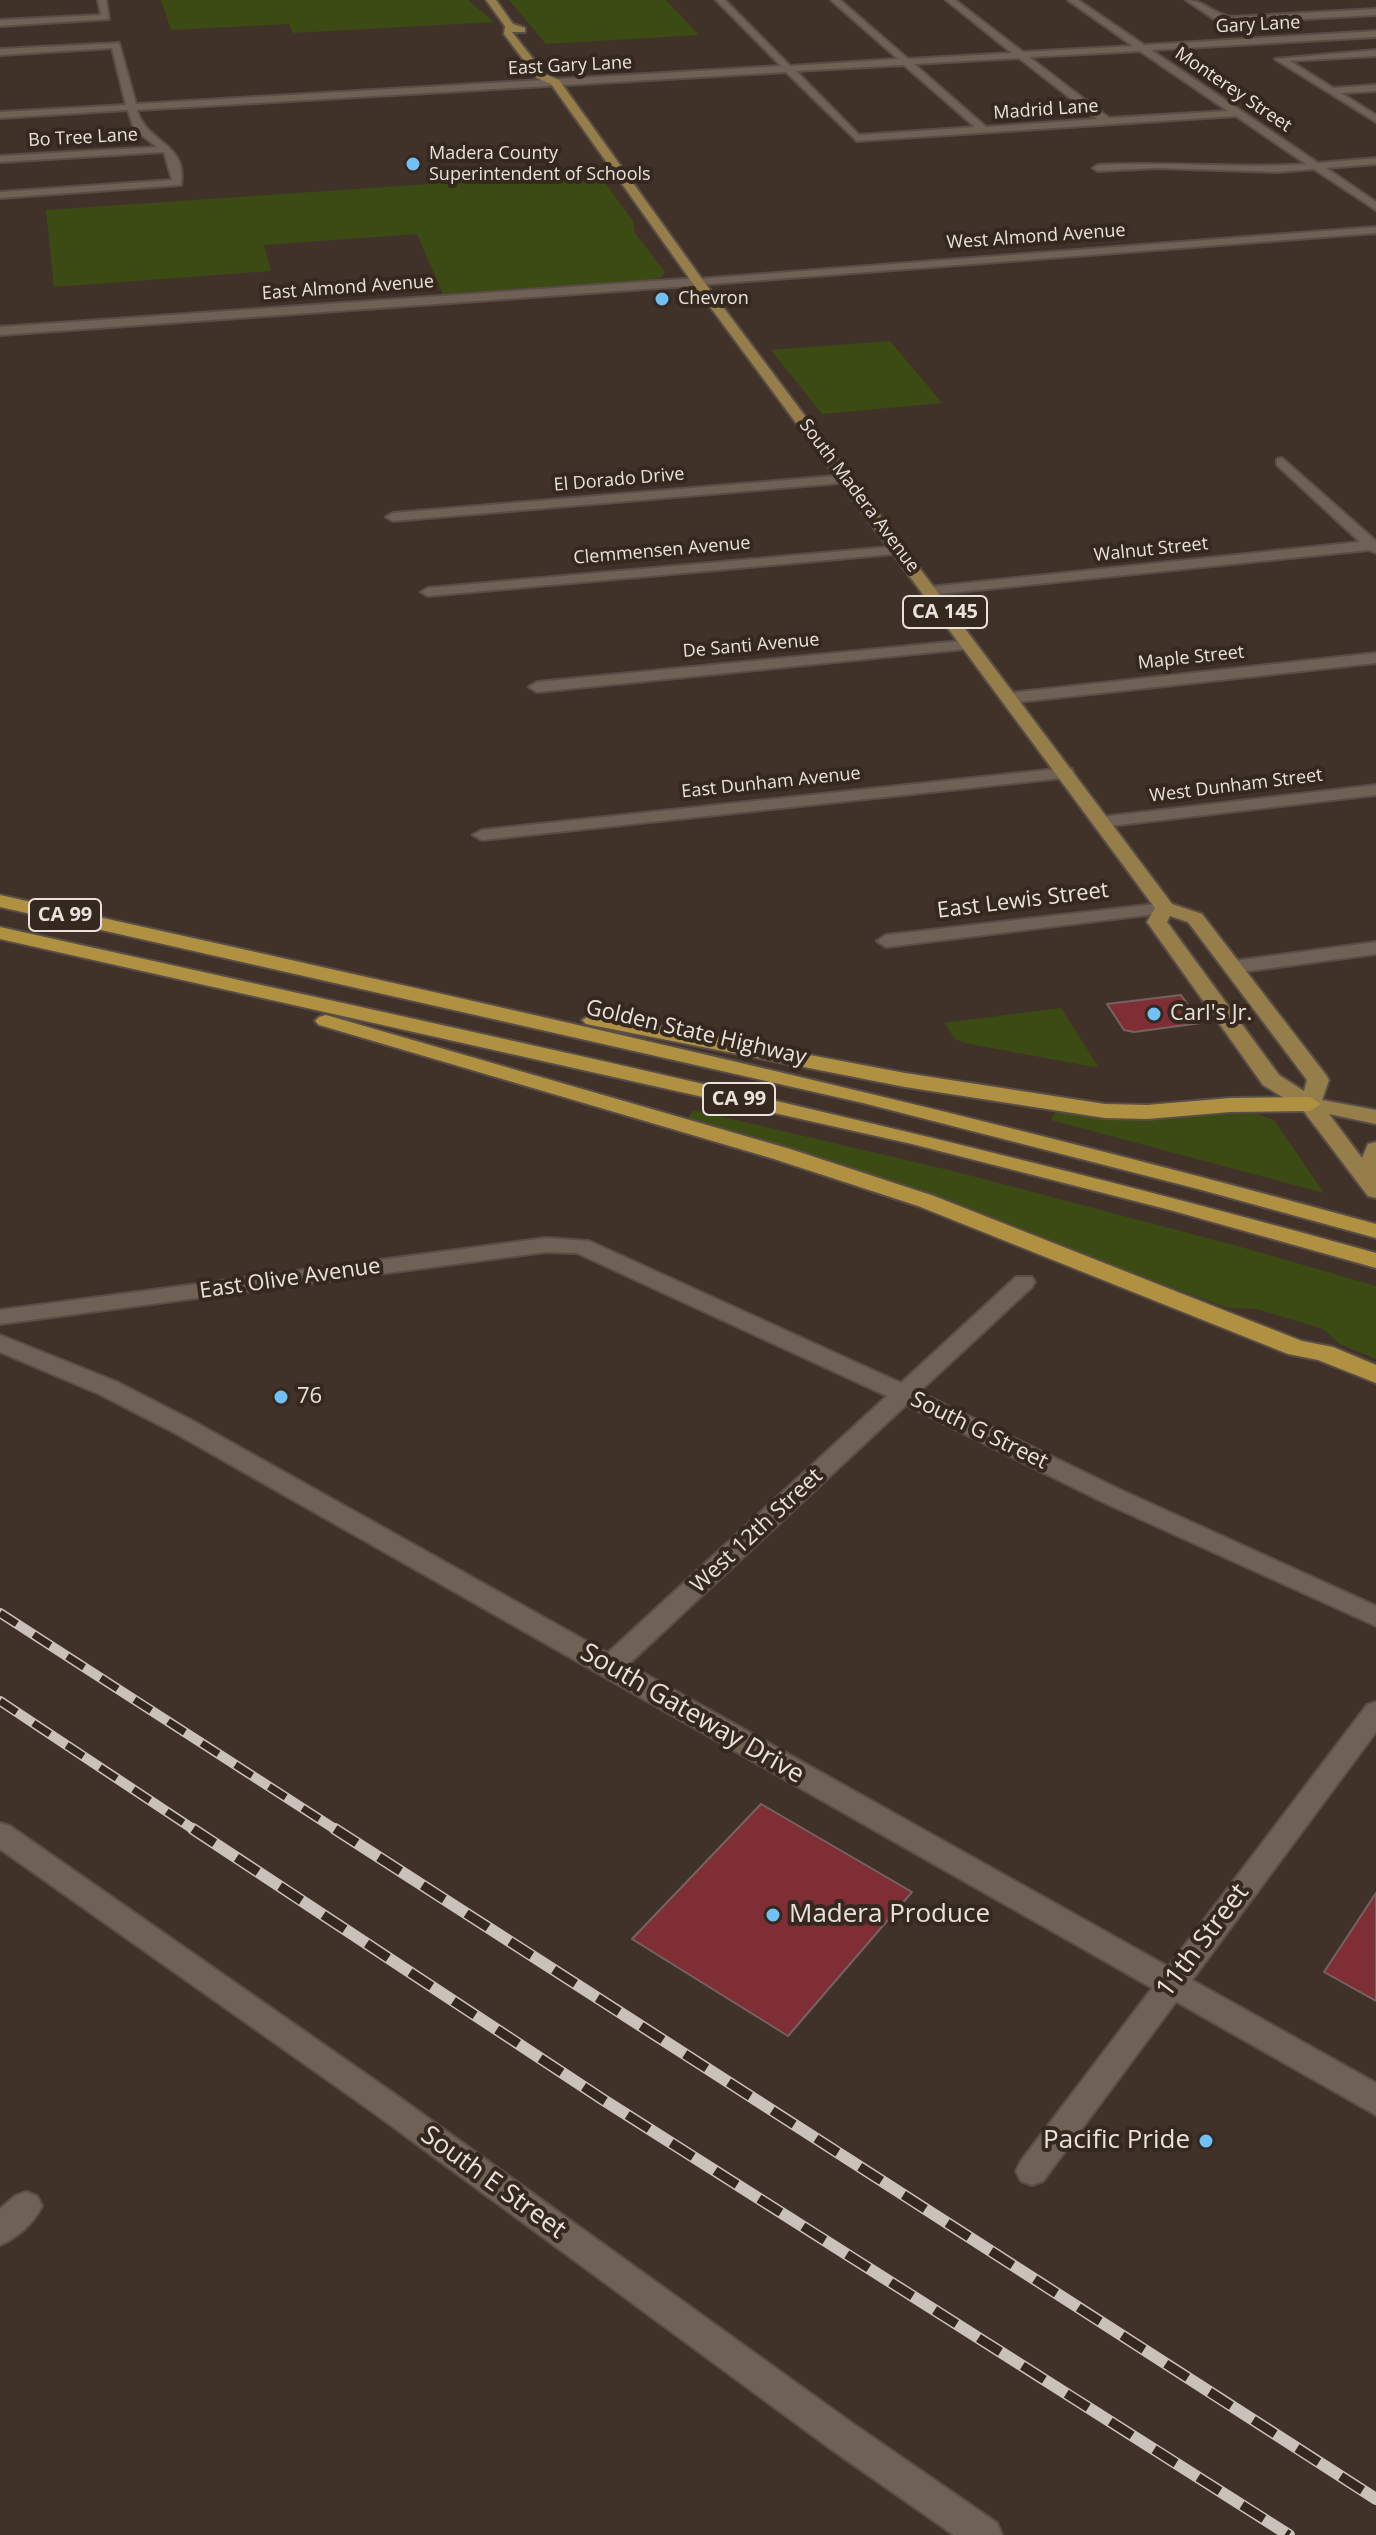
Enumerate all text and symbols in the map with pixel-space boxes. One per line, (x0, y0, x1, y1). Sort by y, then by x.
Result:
street label: Gary Lane (1215, 12, 1301, 38)
street label: Monterey Street (1171, 43, 1295, 137)
street label: East Gary Lane (507, 52, 633, 80)
street label: Madrid Lane (993, 96, 1099, 124)
street label: Bo Tree Lane (28, 124, 138, 152)
place label: Madera County Superintendent of Schools (429, 143, 651, 186)
marker: Madera County Superintendent of Schools (404, 155, 422, 173)
street label: West Almond Avenue (946, 220, 1126, 254)
street label: East Almond Avenue (261, 271, 435, 305)
place label: Chevron (678, 288, 749, 310)
marker: Chevron (653, 290, 671, 308)
street label: South Madera Avenue (794, 415, 924, 577)
street label: El Dorado Drive (553, 464, 685, 496)
street label: Clemmensen Avenue (573, 533, 751, 569)
street label: Walnut Street (1093, 533, 1209, 567)
road number: CA 145 (903, 596, 987, 628)
street label: De Santi Avenue (682, 629, 820, 663)
street label: Maple Street (1137, 642, 1245, 674)
street label: East Dunham Avenue (680, 763, 862, 803)
street label: West Dunham Street (1148, 765, 1324, 807)
street label: East Lewis Street (936, 877, 1110, 925)
road number: CA 99 (29, 899, 101, 931)
street label: Golden State Highway (583, 995, 809, 1071)
place label: Carl's Jr. (1170, 1001, 1252, 1027)
marker: Carl's Jr. (1145, 1005, 1163, 1023)
road number: CA 99 (703, 1083, 775, 1115)
street label: East Olive Avenue (198, 1253, 382, 1305)
place label: 76 (297, 1384, 322, 1410)
street label: South G Street (906, 1386, 1052, 1476)
marker: 76 (272, 1388, 290, 1406)
street label: West 12th Street (686, 1463, 828, 1599)
street label: South Gateway Drive (575, 1637, 809, 1791)
street label: 11th Street (1150, 1878, 1256, 2004)
place label: Madera Produce (789, 1899, 990, 1931)
marker: Madera Produce (764, 1906, 782, 1924)
street label: South E Street (414, 2120, 572, 2246)
place label: Pacific Pride (1043, 2125, 1190, 2157)
marker: Pacific Pride (1197, 2132, 1215, 2150)

